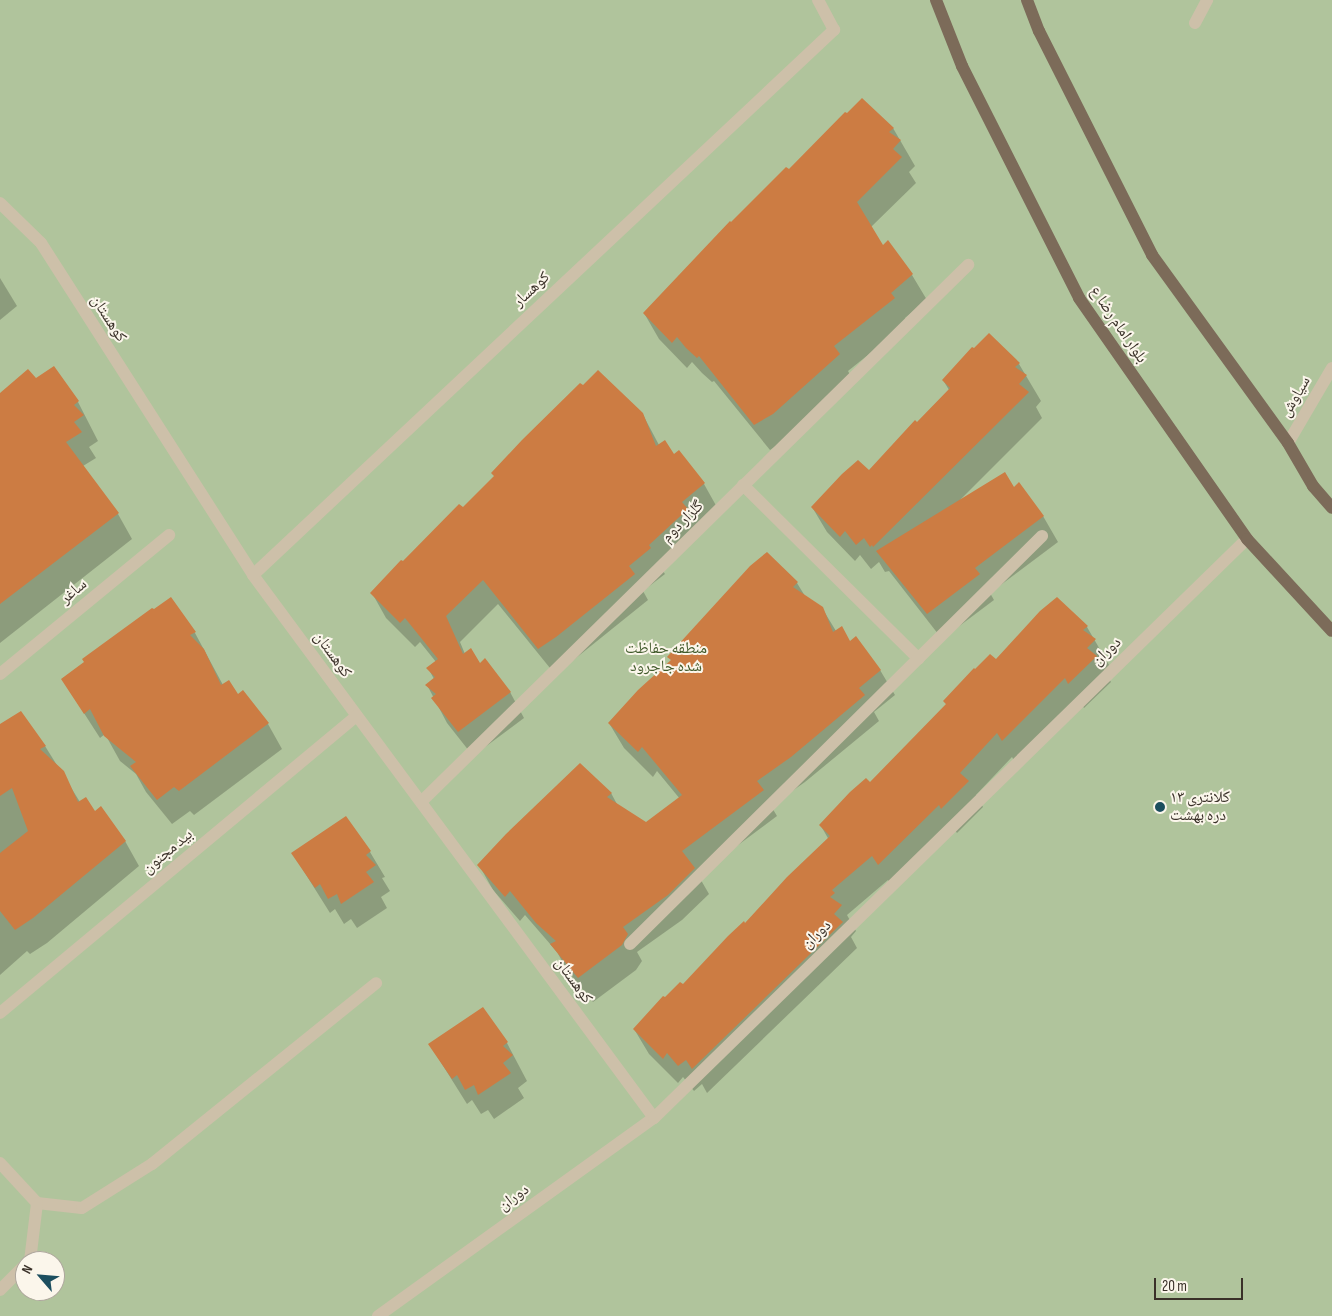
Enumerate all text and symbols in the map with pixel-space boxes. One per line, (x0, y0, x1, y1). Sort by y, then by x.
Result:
street label: کوهسار (510, 268, 554, 312)
street label: بلوار امام رضا ع (1085, 283, 1151, 367)
street label: کوهستان (86, 292, 130, 346)
street label: سیاوش (1277, 373, 1315, 421)
street label: گلزار دوم (658, 497, 708, 547)
street label: ساغر (57, 575, 91, 609)
street label: کوهستان (309, 628, 355, 682)
street label: دوران (1088, 633, 1126, 671)
park label: منطقه حفاظت شده جاجرود (625, 639, 707, 677)
place label: کلانتری ۱۳ دره بهشت (1170, 788, 1230, 826)
marker: کلانتری ۱۳ دره بهشت (1154, 801, 1166, 813)
street label: بید مجنون (139, 825, 197, 879)
street label: دوران (798, 916, 836, 954)
street label: کوهستان (550, 954, 596, 1008)
street label: دوران (495, 1180, 533, 1216)
north arrow (15, 1251, 65, 1301)
text: N (18, 1262, 36, 1277)
scale bar (1157, 1268, 1246, 1300)
text: 20 m (1162, 1277, 1187, 1296)

